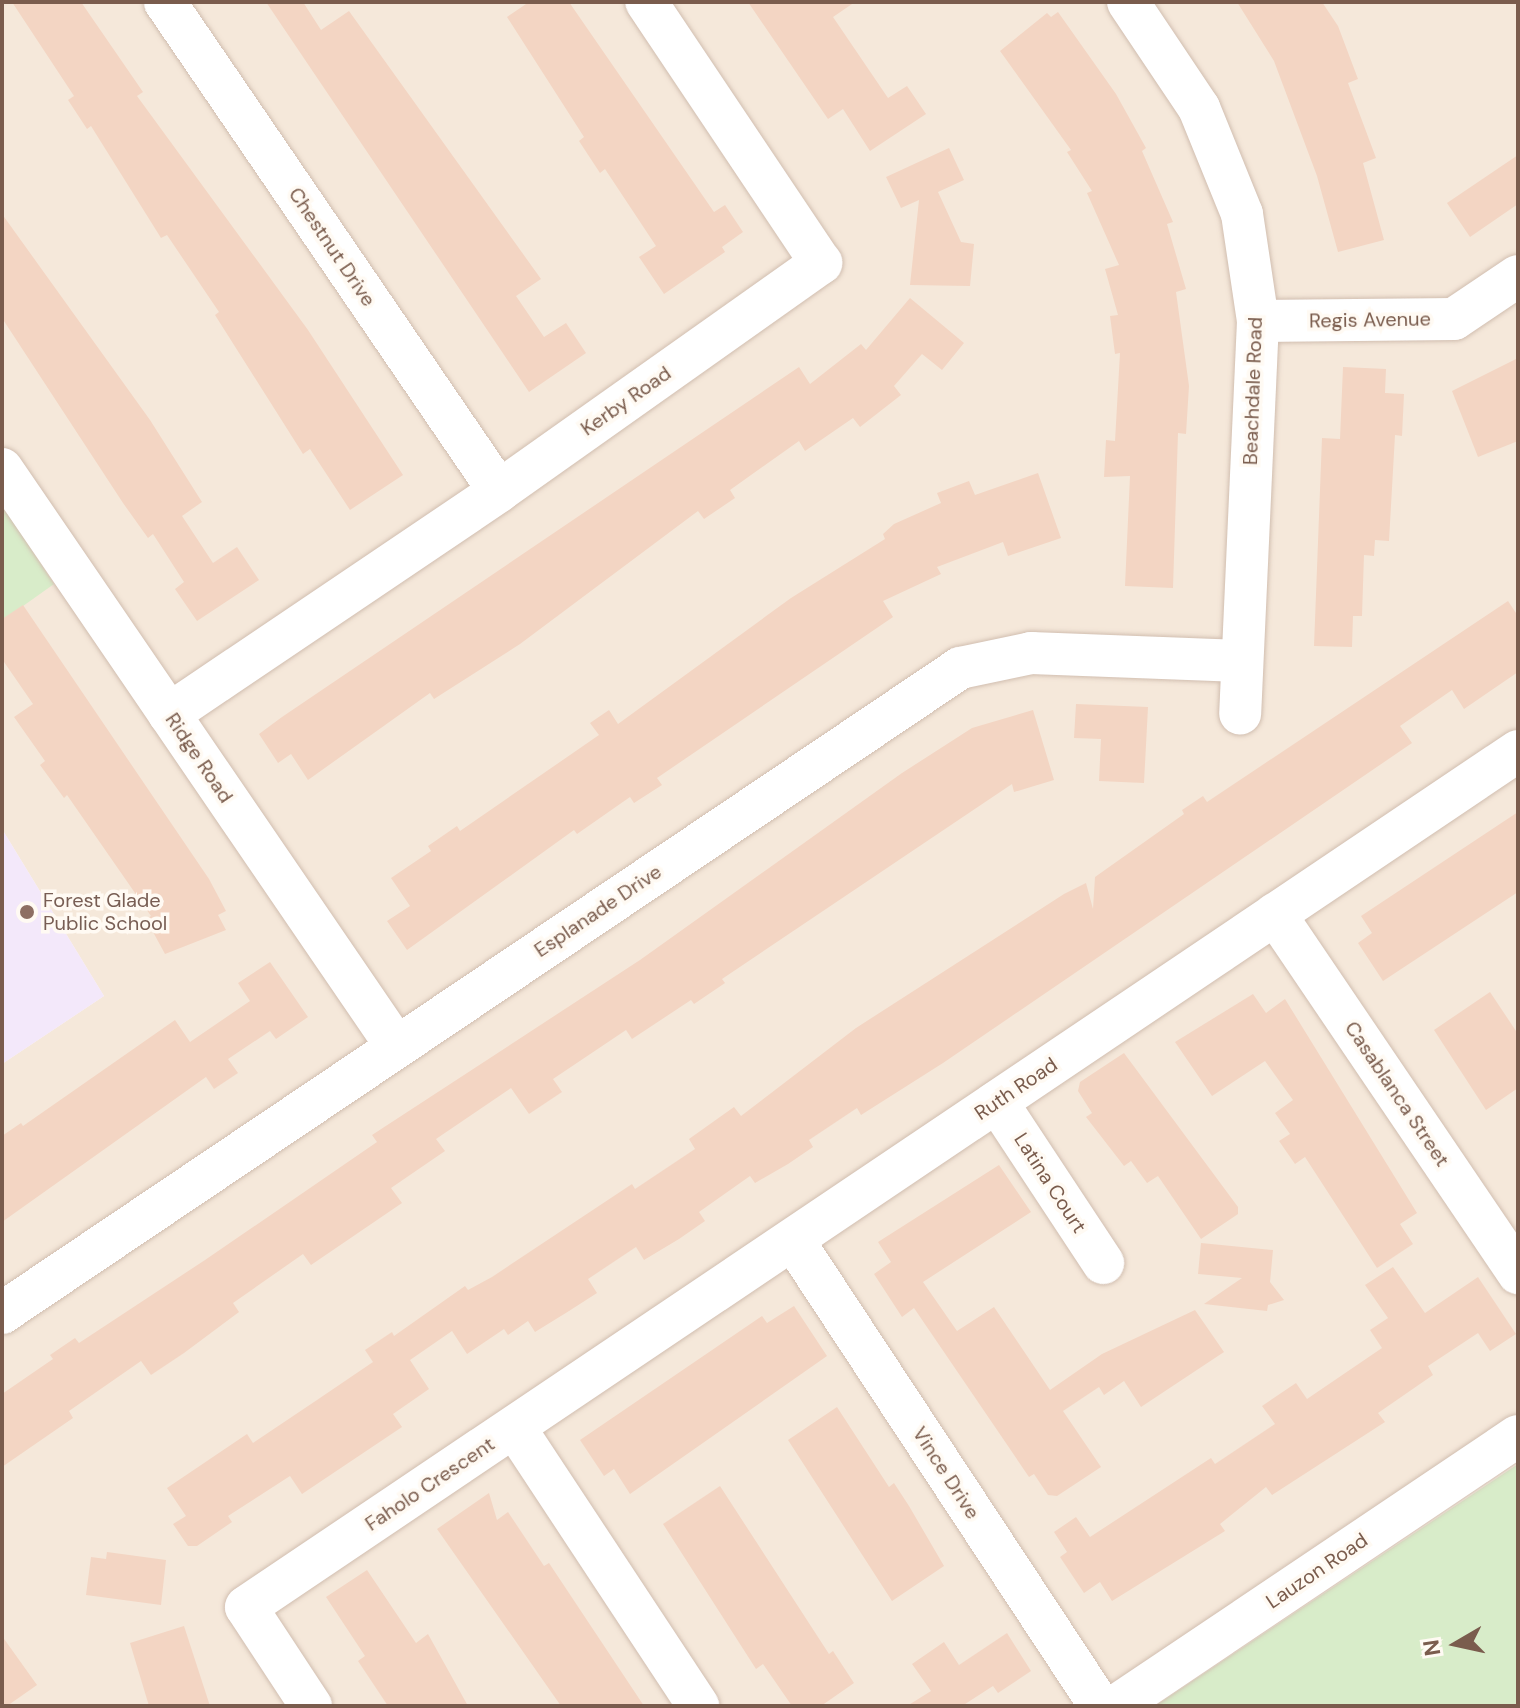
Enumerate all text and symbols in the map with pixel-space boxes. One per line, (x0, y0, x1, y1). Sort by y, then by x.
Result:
street label: Chestnut Drive (283, 183, 381, 311)
street label: Regis Avenue (1309, 307, 1431, 333)
street label: Beachdale Road (1238, 316, 1268, 466)
street label: Kerby Road (576, 361, 676, 441)
street label: Ridge Road (160, 709, 238, 807)
street label: Esplanade Drive (530, 860, 666, 962)
place label: Forest Glade Public School (43, 888, 167, 935)
marker: Forest Glade Public School (18, 903, 36, 921)
street label: Casablanca Street (1340, 1017, 1454, 1171)
street label: Ruth Road (970, 1053, 1062, 1125)
street label: Latina Court (1009, 1129, 1091, 1237)
street label: Vince Drive (907, 1422, 985, 1524)
street label: Faholo Crescent (361, 1432, 499, 1536)
street label: Lauzon Road (1262, 1528, 1372, 1614)
north arrow (1416, 1604, 1496, 1684)
text: N (1416, 1638, 1447, 1658)

